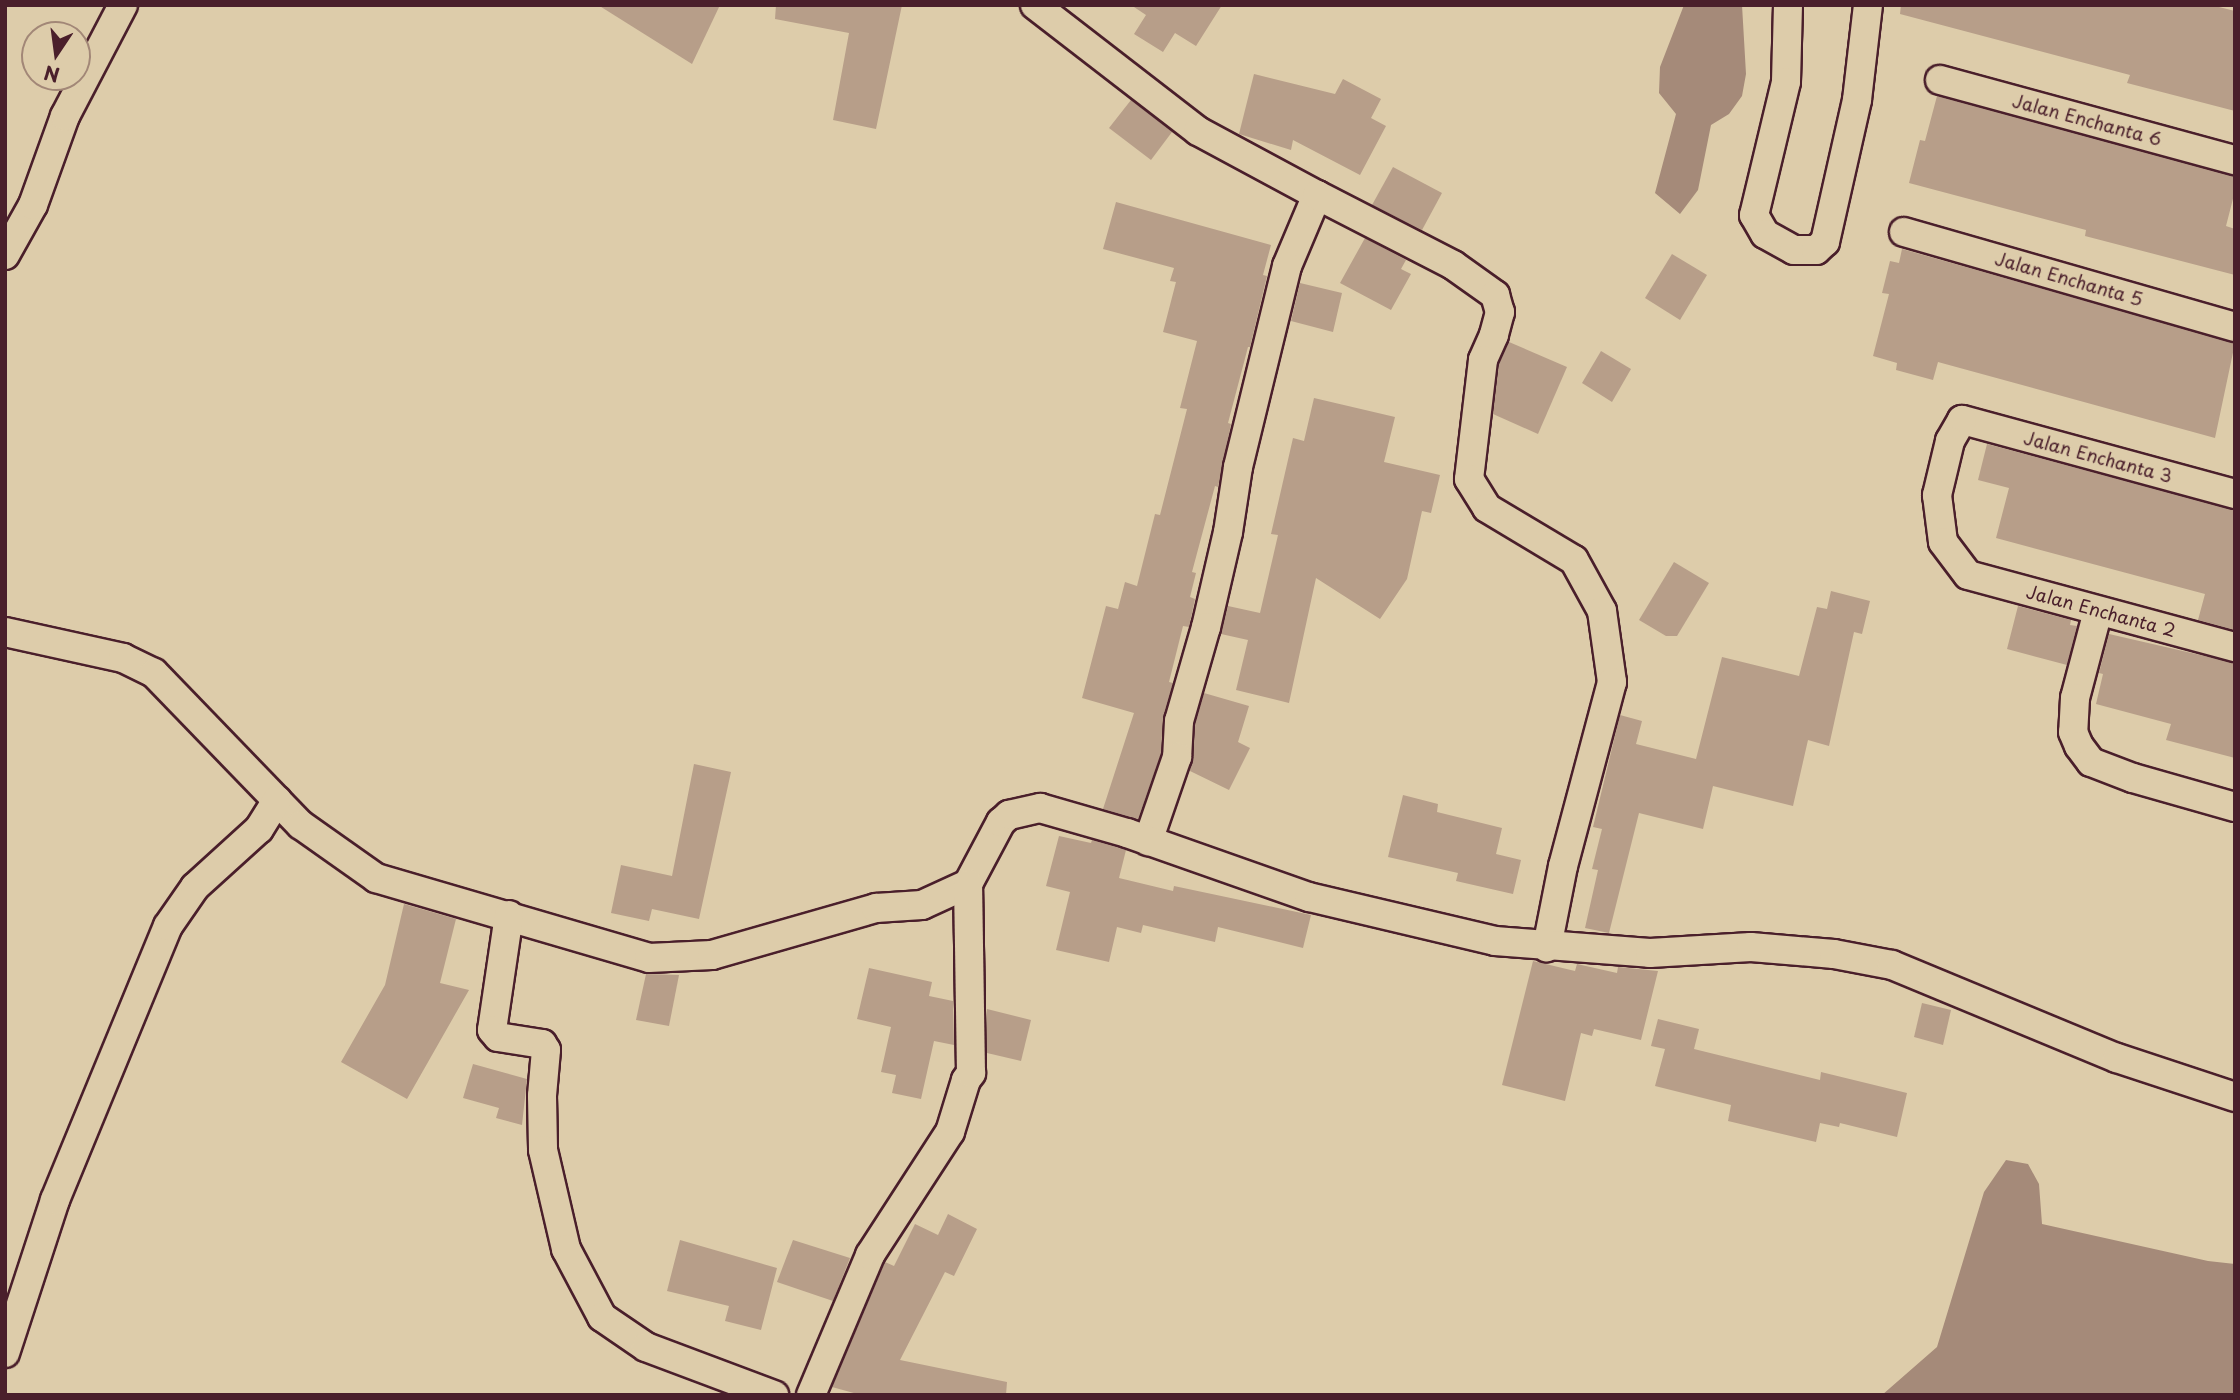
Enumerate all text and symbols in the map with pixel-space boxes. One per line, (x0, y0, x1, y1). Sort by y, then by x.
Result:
north arrow (21, 21, 91, 91)
text: N (41, 59, 62, 90)
street label: Jalan Enchanta 6 (2010, 90, 2164, 150)
street label: Jalan Enchanta 5 (1992, 247, 2146, 311)
street label: Jalan Enchanta 3 (2021, 427, 2175, 487)
street label: Jalan Enchanta 2 (2024, 581, 2178, 641)

